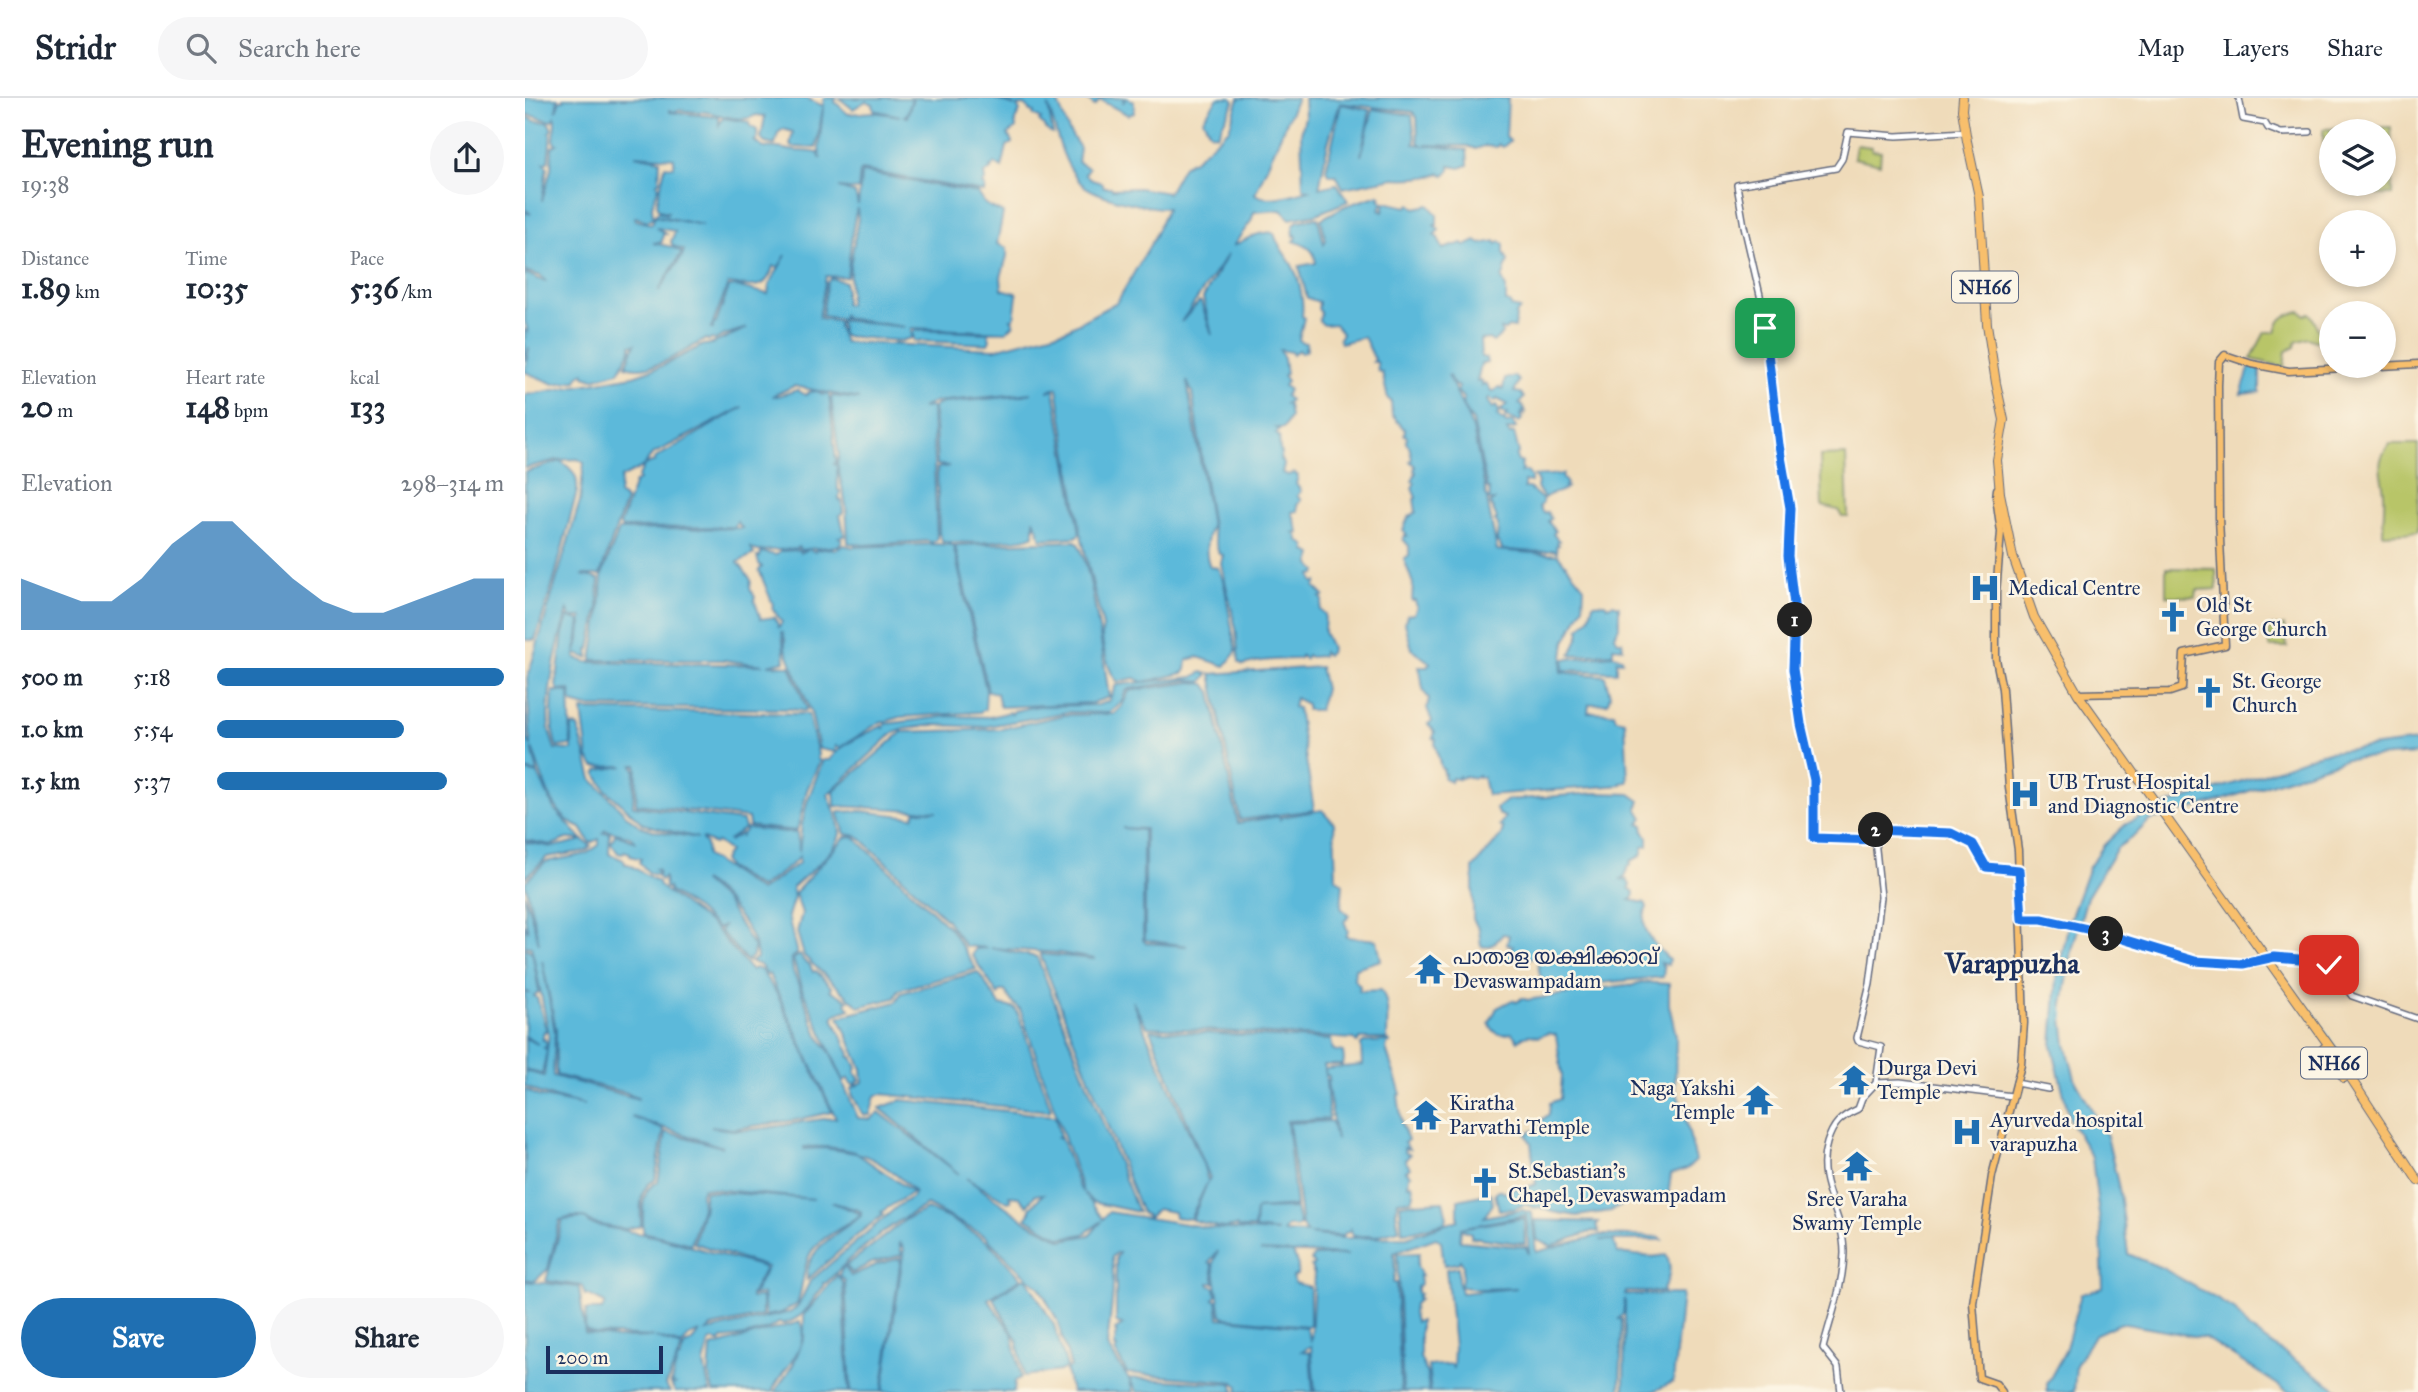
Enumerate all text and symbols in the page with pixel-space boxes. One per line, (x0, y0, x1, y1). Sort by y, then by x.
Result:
search box (158, 17, 648, 80)
text: Stridr (35, 28, 116, 68)
icon: search (182, 29, 220, 67)
text: Search here (238, 32, 361, 64)
text: Map (2138, 33, 2185, 63)
text: Layers (2223, 33, 2289, 63)
text: Share (2327, 33, 2383, 63)
map controls (2319, 119, 2396, 378)
button: layers (2319, 119, 2396, 196)
text: Evening run (21, 121, 214, 167)
button: share (430, 121, 504, 195)
text: 19:38 (21, 170, 70, 198)
button: + (2319, 210, 2396, 287)
text: Distance (21, 247, 89, 270)
text: Time (185, 247, 227, 270)
text: Pace (350, 247, 384, 270)
text: 1.89 (21, 270, 71, 306)
text: 10:35 (185, 270, 248, 306)
text: 5:36 (350, 270, 399, 306)
road number: NH66 (1952, 272, 2018, 302)
text: km (71, 280, 100, 303)
text: /km (399, 280, 433, 303)
pin (1735, 298, 1795, 358)
button: − (2319, 301, 2396, 378)
icon: arrive (1746, 309, 1784, 347)
text: Elevation (21, 366, 96, 389)
text: Heart rate (185, 366, 265, 389)
text: kcal (350, 366, 380, 389)
text: 20 (21, 389, 53, 425)
text: 148 (185, 389, 230, 425)
text: 133 (350, 389, 386, 425)
text: m (53, 399, 73, 422)
text: bpm (230, 399, 269, 422)
text: Elevation (21, 469, 112, 497)
text: 298–314 m (401, 469, 504, 497)
hospital icon: Medical Centre (1968, 571, 2002, 605)
place label: Medical Centre (2008, 575, 2141, 601)
place label: Old St George Church (2196, 592, 2327, 642)
church icon: Old St George Church (2156, 600, 2190, 634)
pin: 1 (1777, 602, 1813, 638)
text: 1 (1791, 608, 1798, 631)
text: 500 m (21, 663, 83, 691)
text: 5:18 (133, 663, 171, 691)
place label: St. George Church (2232, 668, 2322, 718)
church icon: St. George Church (2192, 676, 2226, 710)
text: 1.0 km (21, 715, 83, 743)
text: 5:54 (133, 715, 172, 743)
text: 1.5 km (21, 767, 80, 795)
text: 5:37 (133, 767, 171, 795)
place label: UB Trust Hospital and Diagnostic Centre (2048, 769, 2239, 819)
hospital icon: UB Trust Hospital and Diagnostic Centre (2008, 777, 2042, 811)
pin: 2 (1859, 812, 1893, 848)
text: 2 (1871, 818, 1880, 841)
pin: 3 (2089, 916, 2123, 952)
text: 3 (2102, 922, 2109, 945)
pin (2299, 935, 2359, 995)
place label: പാതാള യക്ഷിക്കാവ് Devaswampadam (1453, 944, 1660, 994)
district label: Varappuzha (1944, 946, 2081, 981)
icon: check (2310, 946, 2348, 984)
temple icon: പാതാള യക്ഷിക്കാവ് Devaswampadam (1413, 952, 1447, 986)
road number: NH66 (2301, 1048, 2367, 1079)
place label: Durga Devi Temple (1877, 1055, 1977, 1105)
temple icon: Durga Devi Temple (1837, 1063, 1871, 1097)
place label: Naga Yakshi Temple (1630, 1075, 1735, 1125)
temple icon: Naga Yakshi Temple (1741, 1083, 1775, 1117)
place label: Kiratha Parvathi Temple (1449, 1090, 1590, 1140)
temple icon: Kiratha Parvathi Temple (1409, 1098, 1443, 1132)
place label: Ayurveda hospital varapuzha (1989, 1107, 2143, 1157)
hospital icon: Ayurveda hospital varapuzha (1950, 1115, 1984, 1149)
temple icon: Sree Varaha Swamy Temple (1840, 1149, 1874, 1183)
place label: St.Sebastian's Chapel, Devaswampadam (1508, 1158, 1727, 1208)
church icon: St.Sebastian's Chapel, Devaswampadam (1468, 1166, 1502, 1200)
place label: Sree Varaha Swamy Temple (1792, 1186, 1922, 1236)
button: Save (21, 1298, 256, 1378)
button: Share (270, 1298, 504, 1378)
scale bar (546, 1343, 663, 1375)
text: 200 m (557, 1346, 609, 1369)

